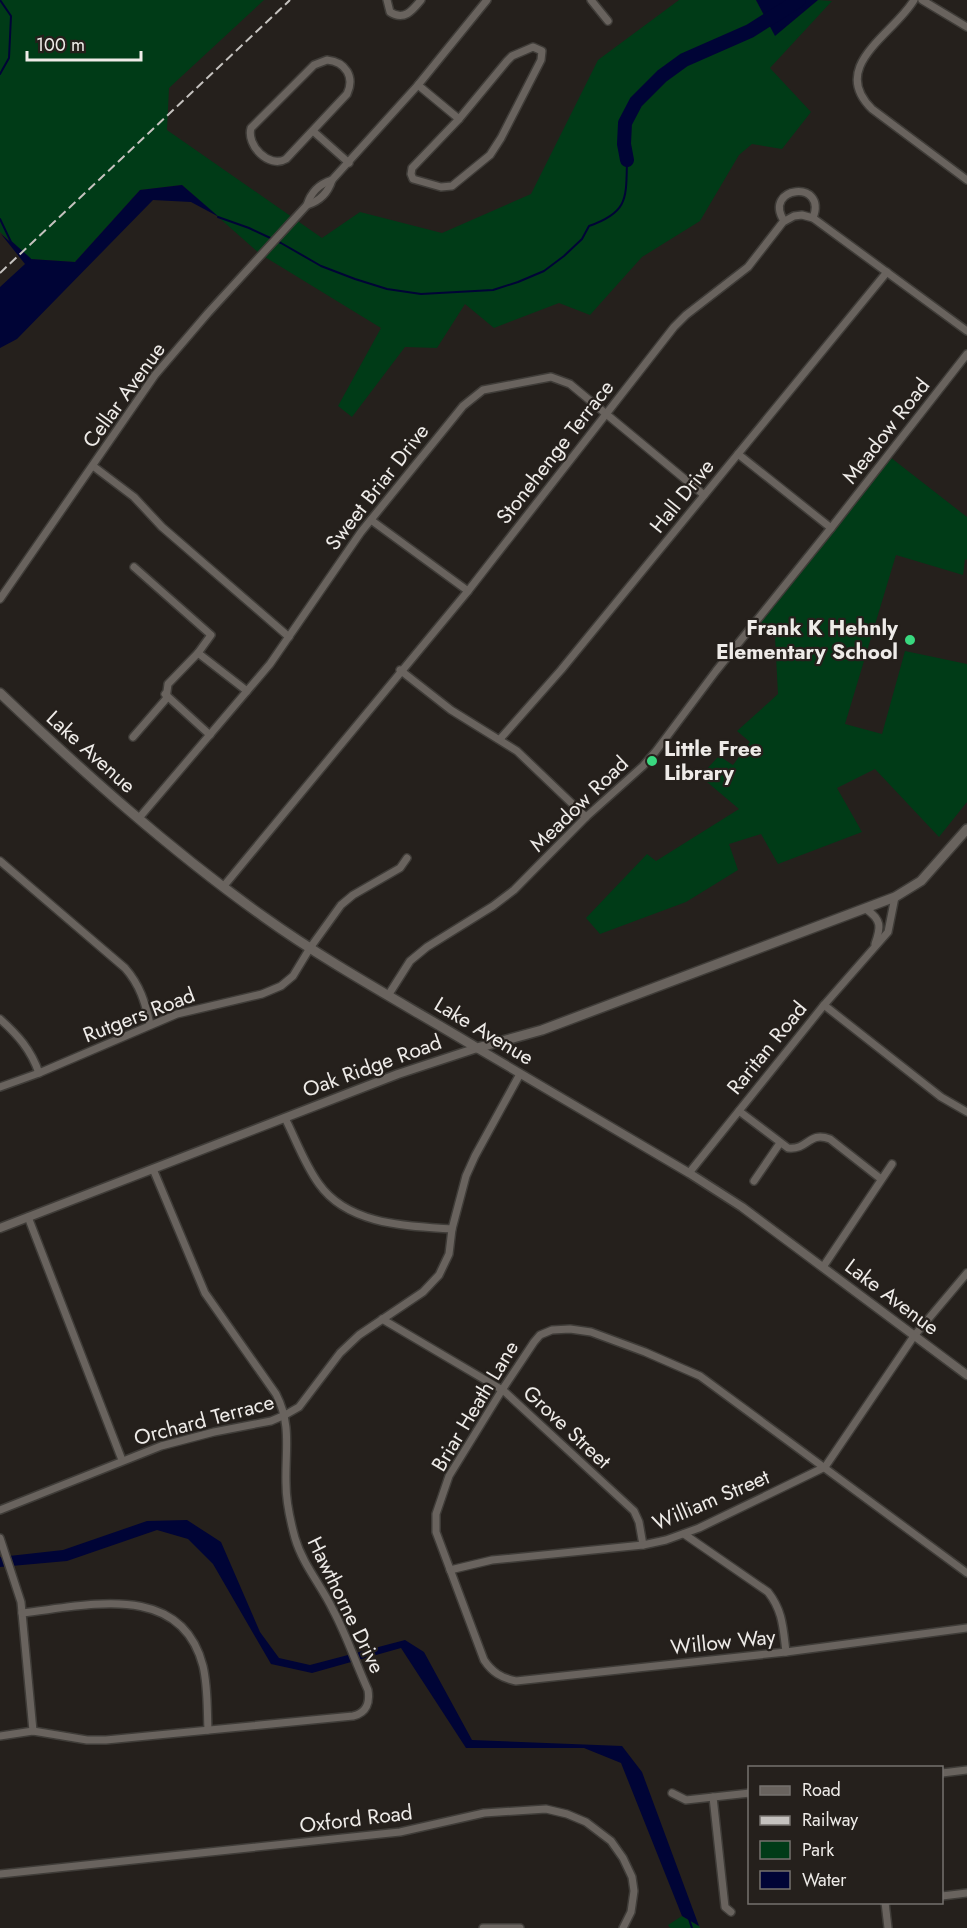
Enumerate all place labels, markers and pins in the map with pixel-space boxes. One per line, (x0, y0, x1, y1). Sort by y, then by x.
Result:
place label: Frank K Hehnly Elementary School (716, 613, 899, 667)
marker: Frank K Hehnly Elementary School (903, 633, 917, 647)
place label: Little Free Library (664, 734, 762, 788)
marker: Little Free Library (645, 754, 659, 768)

